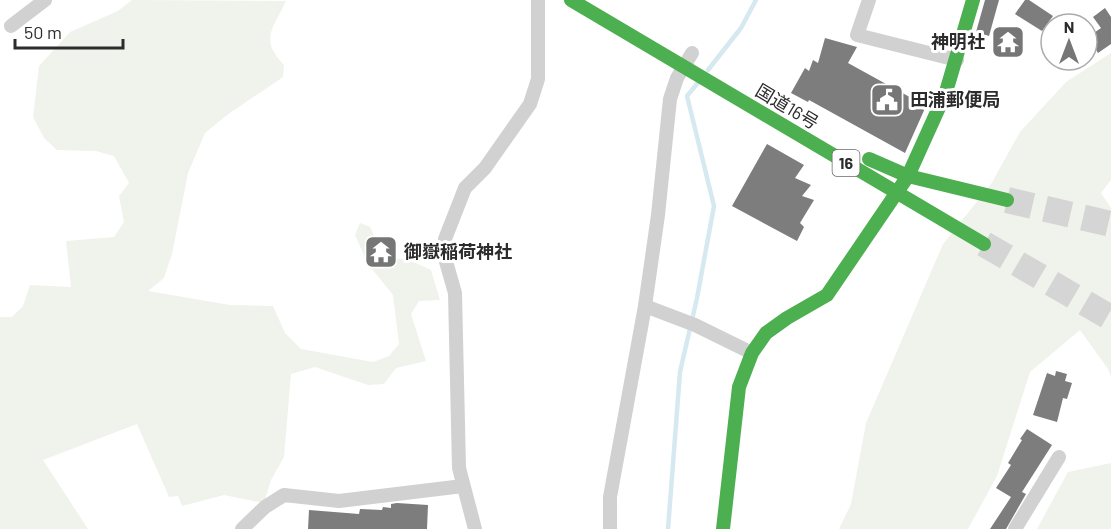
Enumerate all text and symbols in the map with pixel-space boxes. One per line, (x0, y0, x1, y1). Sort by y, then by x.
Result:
scale bar (15, 12, 123, 50)
north arrow (1039, 12, 1099, 72)
text: N (1064, 17, 1074, 36)
text: 50 m (24, 21, 62, 43)
temple icon: 神明社 (990, 24, 1026, 60)
place label: 神明社 (931, 30, 985, 52)
street label: 国道16号 (752, 79, 823, 133)
public building icon: 田浦郵便局 (869, 82, 905, 118)
place label: 田浦郵便局 (910, 88, 1000, 110)
road number: 16 (832, 150, 860, 176)
temple icon: 御嶽稲荷神社 (363, 234, 399, 270)
place label: 御嶽稲荷神社 (403, 240, 512, 262)

